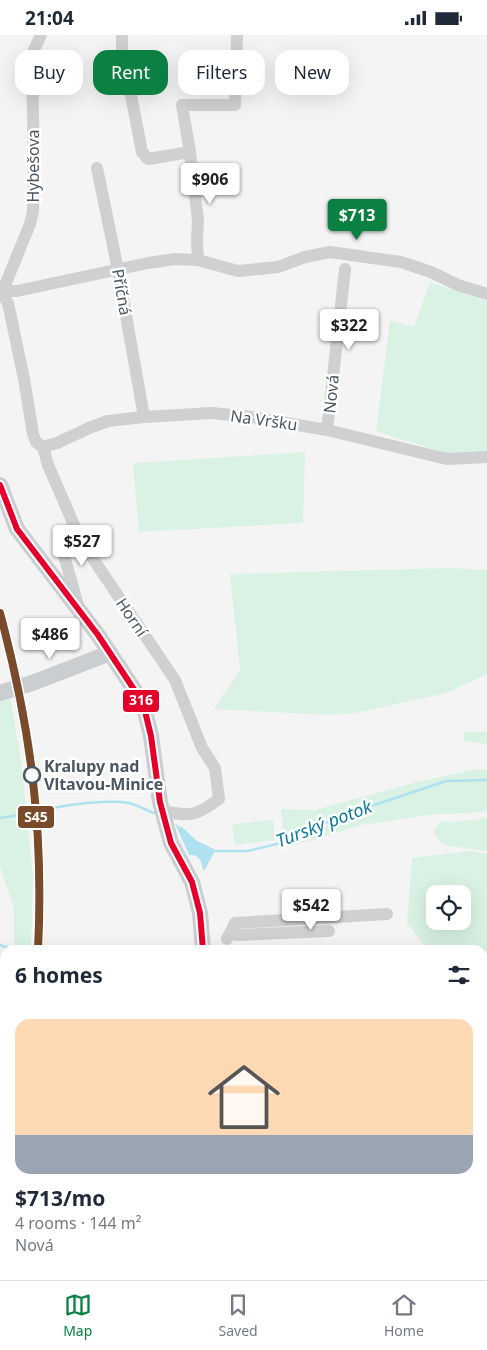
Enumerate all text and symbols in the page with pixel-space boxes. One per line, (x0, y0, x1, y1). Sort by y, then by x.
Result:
text: 21:04 (25, 5, 74, 31)
chip: Buy (15, 50, 83, 95)
chip: Rent (93, 50, 168, 95)
chip: Filters (178, 50, 265, 95)
chip: New (275, 50, 349, 95)
street label: Hybešova (22, 129, 44, 203)
pin: $906 (180, 163, 240, 205)
text: $906 (192, 168, 228, 190)
pin: $713 (327, 199, 387, 241)
text: $713 (339, 204, 375, 226)
street label: Příčná (107, 267, 137, 317)
pin: $322 (319, 309, 379, 351)
text: $322 (331, 314, 367, 336)
street label: Nová (318, 374, 344, 414)
street label: Na Vršku (229, 404, 299, 436)
pin: $527 (52, 525, 112, 567)
text: $527 (64, 530, 100, 552)
street label: Horní (111, 593, 153, 641)
pin: $486 (20, 617, 80, 660)
text: $486 (32, 623, 68, 645)
line badge: 316 (122, 689, 160, 713)
text: 316 (129, 690, 153, 709)
place label: Kralupy nad Vltavou-Minice (44, 755, 163, 795)
marker: Kralupy nad Vltavou-Minice (23, 766, 41, 784)
water label: Turský potok (272, 793, 376, 852)
line badge: S45 (17, 805, 55, 829)
text: S45 (24, 807, 48, 826)
map controls (426, 885, 471, 930)
button: locate (426, 885, 471, 930)
pin: $542 (281, 889, 341, 931)
text: $542 (293, 894, 329, 916)
text: 6 homes (15, 961, 103, 989)
icon: filters (445, 961, 473, 989)
icon: home (199, 1052, 289, 1142)
text: $713/mo (15, 1184, 105, 1212)
text: 4 rooms · 144 m² (15, 1212, 141, 1234)
text: Nová (15, 1234, 54, 1256)
tab: Map (63, 1291, 92, 1340)
tab: Saved (219, 1291, 258, 1340)
tab: Home (384, 1291, 424, 1340)

